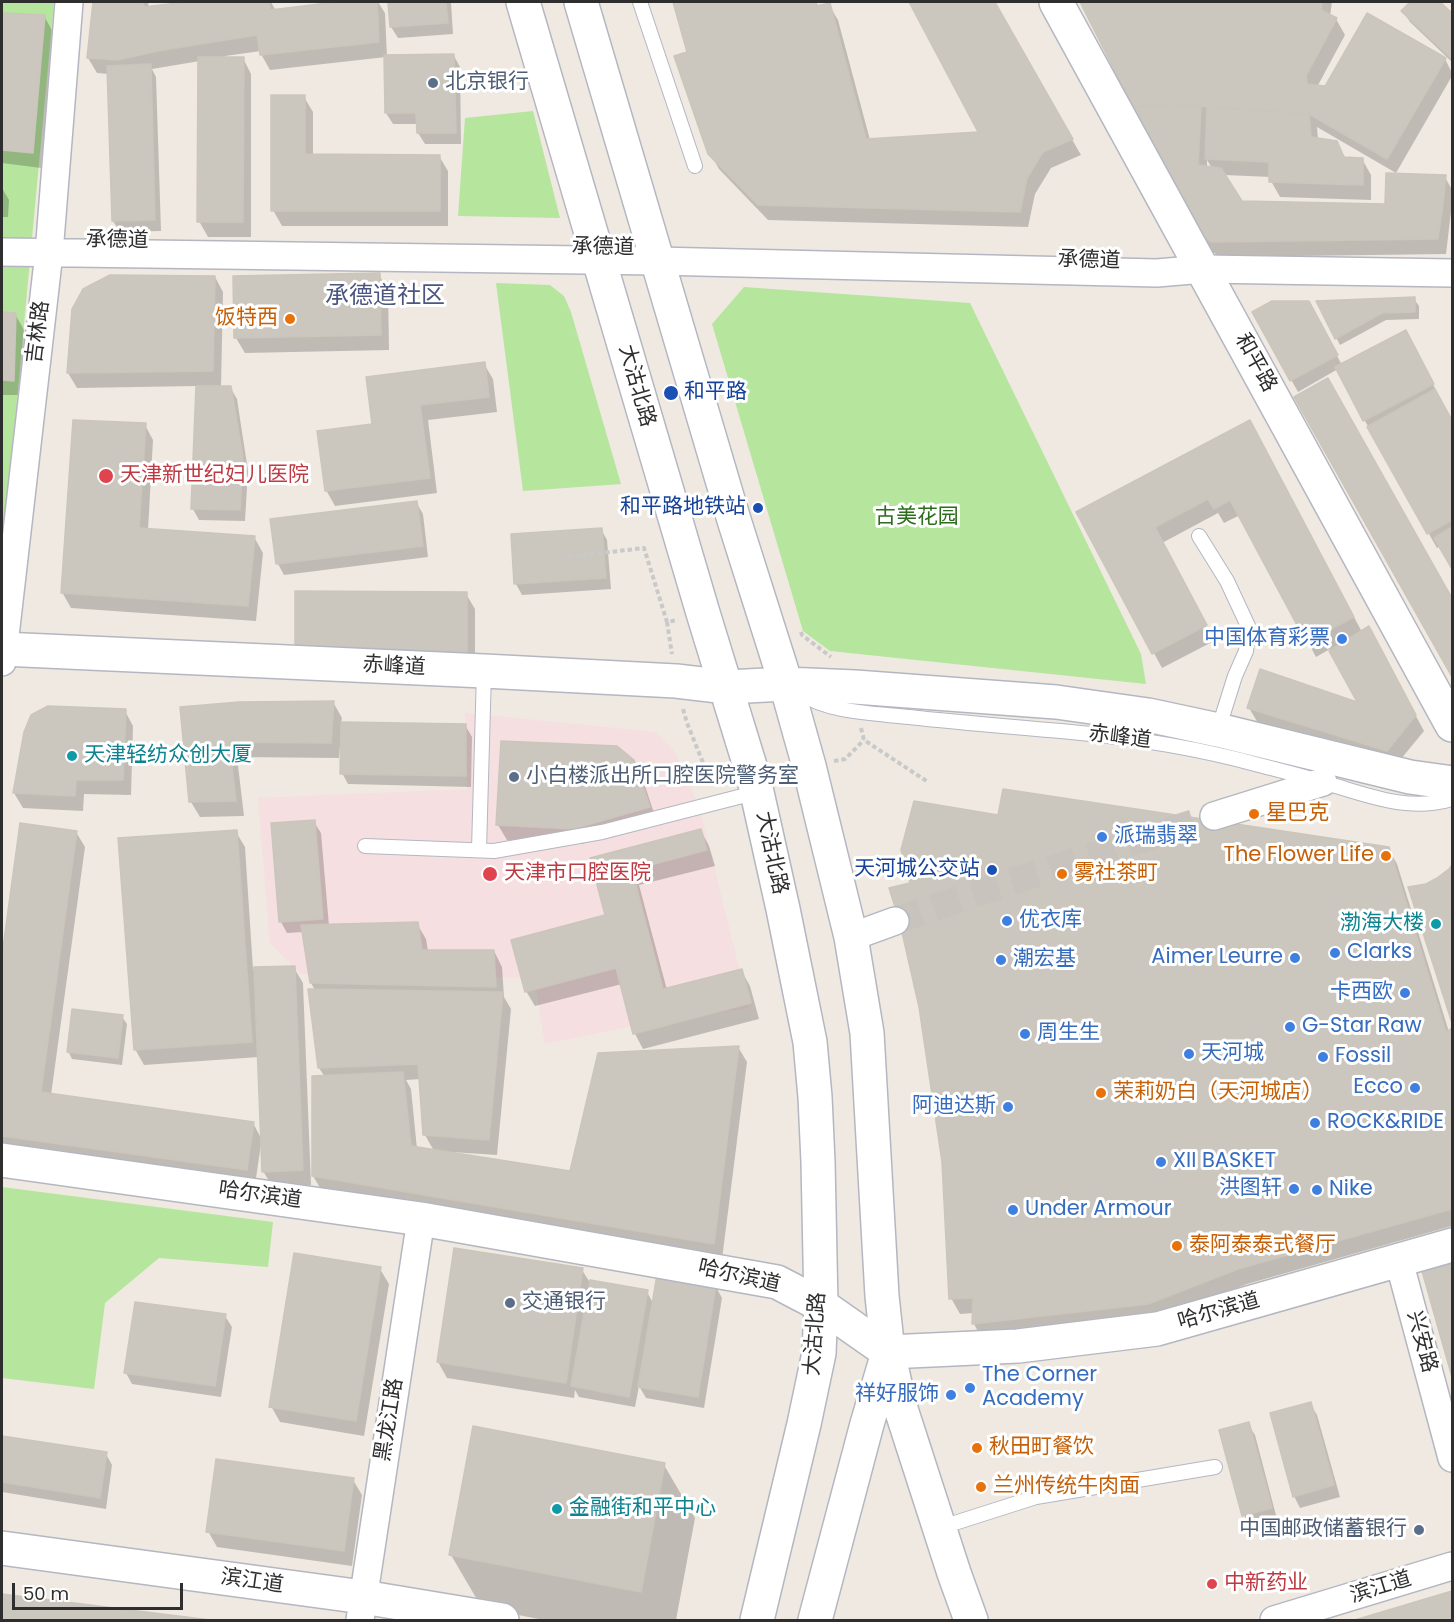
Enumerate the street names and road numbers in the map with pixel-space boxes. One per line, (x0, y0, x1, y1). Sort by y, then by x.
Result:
street label: 承德道 (85, 228, 149, 254)
street label: 承德道 (571, 235, 635, 261)
street label: 承德道 (1057, 247, 1121, 275)
street label: 吉林路 (23, 299, 55, 365)
street label: 和平路 (1229, 329, 1281, 397)
street label: 大沽北路 (612, 342, 660, 430)
street label: 赤峰道 (362, 653, 426, 681)
street label: 赤峰道 (1087, 722, 1153, 754)
street label: 大沽北路 (750, 809, 792, 897)
street label: 哈尔滨道 (217, 1178, 303, 1214)
street label: 哈尔滨道 (695, 1255, 783, 1299)
street label: 哈尔滨道 (1175, 1288, 1263, 1336)
street label: 大沽北路 (801, 1291, 831, 1377)
street label: 兴安路 (1401, 1308, 1441, 1376)
street label: 黑龙江路 (371, 1377, 409, 1463)
street label: 滨江道 (219, 1565, 285, 1599)
street label: 滨江道 (1347, 1567, 1415, 1609)

